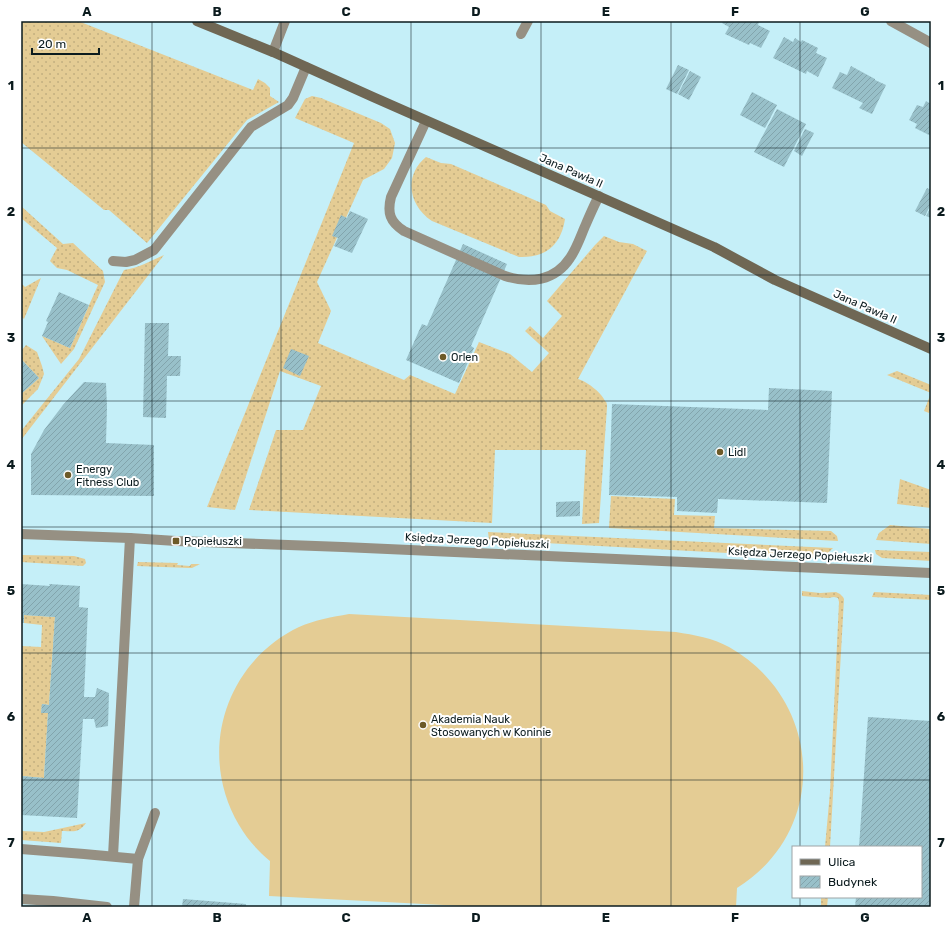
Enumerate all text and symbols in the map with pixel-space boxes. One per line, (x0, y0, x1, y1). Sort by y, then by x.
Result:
text: A (82, 4, 92, 19)
text: B (212, 4, 222, 19)
text: C (341, 4, 351, 19)
text: D (471, 4, 481, 19)
text: E (602, 4, 610, 19)
text: F (731, 4, 739, 19)
text: G (860, 4, 870, 19)
scale bar (32, 30, 99, 56)
text: 20 m (38, 37, 66, 51)
text: 1 (8, 78, 14, 93)
text: 1 (938, 78, 944, 93)
street label: Jana Pawła II (537, 151, 605, 191)
text: 2 (7, 204, 15, 219)
text: 2 (937, 204, 945, 219)
street label: Jana Pawła II (831, 287, 899, 327)
text: 3 (7, 330, 16, 345)
text: 3 (937, 330, 946, 345)
place label: Orlen (451, 351, 478, 364)
marker: Orlen (438, 352, 448, 362)
place label: Lidl (728, 446, 746, 459)
marker: Lidl (715, 447, 725, 457)
text: 4 (7, 457, 16, 472)
text: 4 (937, 457, 946, 472)
place label: Energy Fitness Club (76, 463, 139, 489)
marker: Energy Fitness Club (63, 470, 73, 480)
street label: Księdza Jerzego Popiełuszki (405, 531, 549, 551)
place label: Popiełuszki (184, 535, 242, 548)
marker: Popiełuszki (171, 536, 181, 546)
street label: Księdza Jerzego Popiełuszki (728, 545, 872, 565)
text: 5 (7, 583, 15, 598)
text: 5 (937, 583, 945, 598)
text: 6 (7, 709, 16, 724)
text: 6 (937, 709, 946, 724)
place label: Akademia Nauk Stosowanych w Koninie (431, 713, 551, 739)
marker: Akademia Nauk Stosowanych w Koninie (418, 720, 428, 730)
text: 7 (7, 835, 15, 850)
text: 7 (937, 835, 945, 850)
legend (792, 846, 922, 898)
text: Ulica (828, 855, 855, 869)
text: Budynek (828, 875, 878, 889)
text: A (82, 910, 92, 925)
text: B (212, 910, 222, 925)
text: C (341, 910, 351, 925)
text: D (471, 910, 481, 925)
text: E (602, 910, 610, 925)
text: F (731, 910, 739, 925)
text: G (860, 910, 870, 925)

